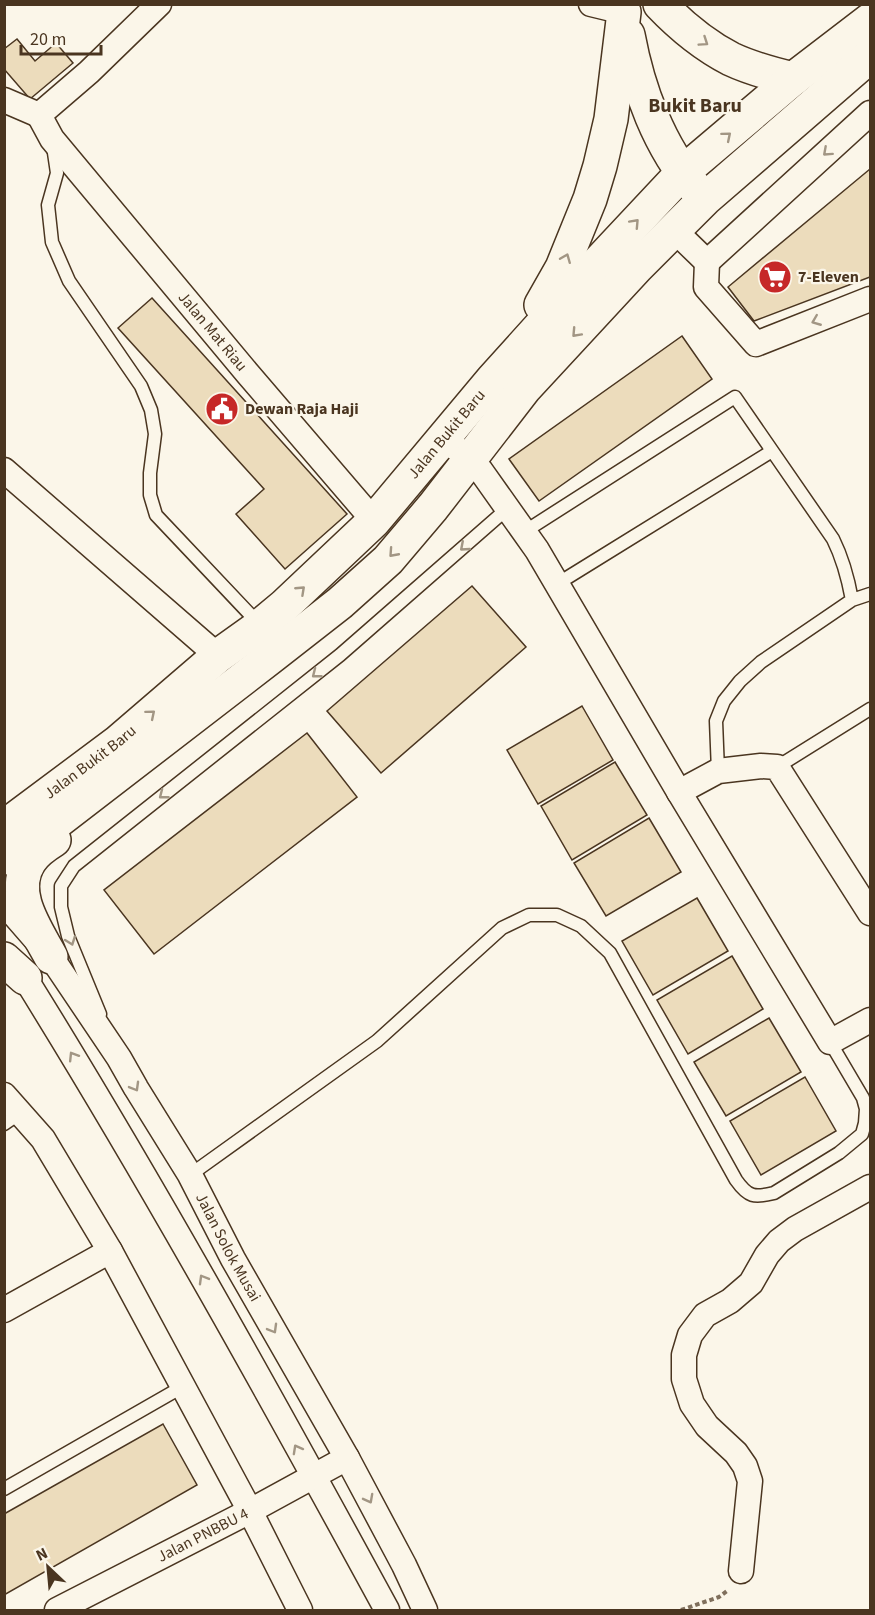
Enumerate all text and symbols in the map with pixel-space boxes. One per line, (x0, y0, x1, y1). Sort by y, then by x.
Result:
scale bar (21, 18, 100, 56)
text: 20 m (30, 27, 66, 52)
one-way arrow (698, 35, 709, 46)
district label: Bukit Baru (648, 92, 742, 120)
one-way arrow (720, 132, 731, 143)
one-way arrow (823, 145, 834, 156)
one-way arrow (628, 219, 639, 230)
one-way arrow (559, 253, 571, 264)
supermarket icon: 7-Eleven (757, 259, 793, 295)
place label: 7-Eleven (798, 266, 859, 288)
street label: Jalan Mat Riau (173, 287, 252, 376)
one-way arrow (811, 314, 822, 326)
one-way arrow (572, 326, 583, 337)
street label: Jalan Bukit Baru (403, 385, 491, 483)
public building icon: Dewan Raja Haji (204, 391, 240, 427)
place label: Dewan Raja Haji (245, 398, 359, 420)
one-way arrow (460, 540, 470, 551)
one-way arrow (389, 546, 400, 557)
one-way arrow (294, 586, 304, 597)
one-way arrow (312, 666, 323, 677)
one-way arrow (144, 710, 155, 721)
street label: Jalan Bukit Baru (40, 720, 141, 804)
one-way arrow (159, 787, 170, 798)
one-way arrow (63, 936, 76, 946)
one-way arrow (70, 1051, 81, 1062)
one-way arrow (128, 1081, 140, 1091)
street label: Jalan Solok Musai (190, 1189, 266, 1306)
one-way arrow (198, 1275, 210, 1285)
one-way arrow (266, 1323, 278, 1333)
one-way arrow (293, 1445, 304, 1455)
one-way arrow (362, 1493, 374, 1504)
street label: Jalan PNBBU 4 (154, 1503, 252, 1568)
north arrow (18, 1537, 78, 1597)
text: N (32, 1542, 51, 1567)

